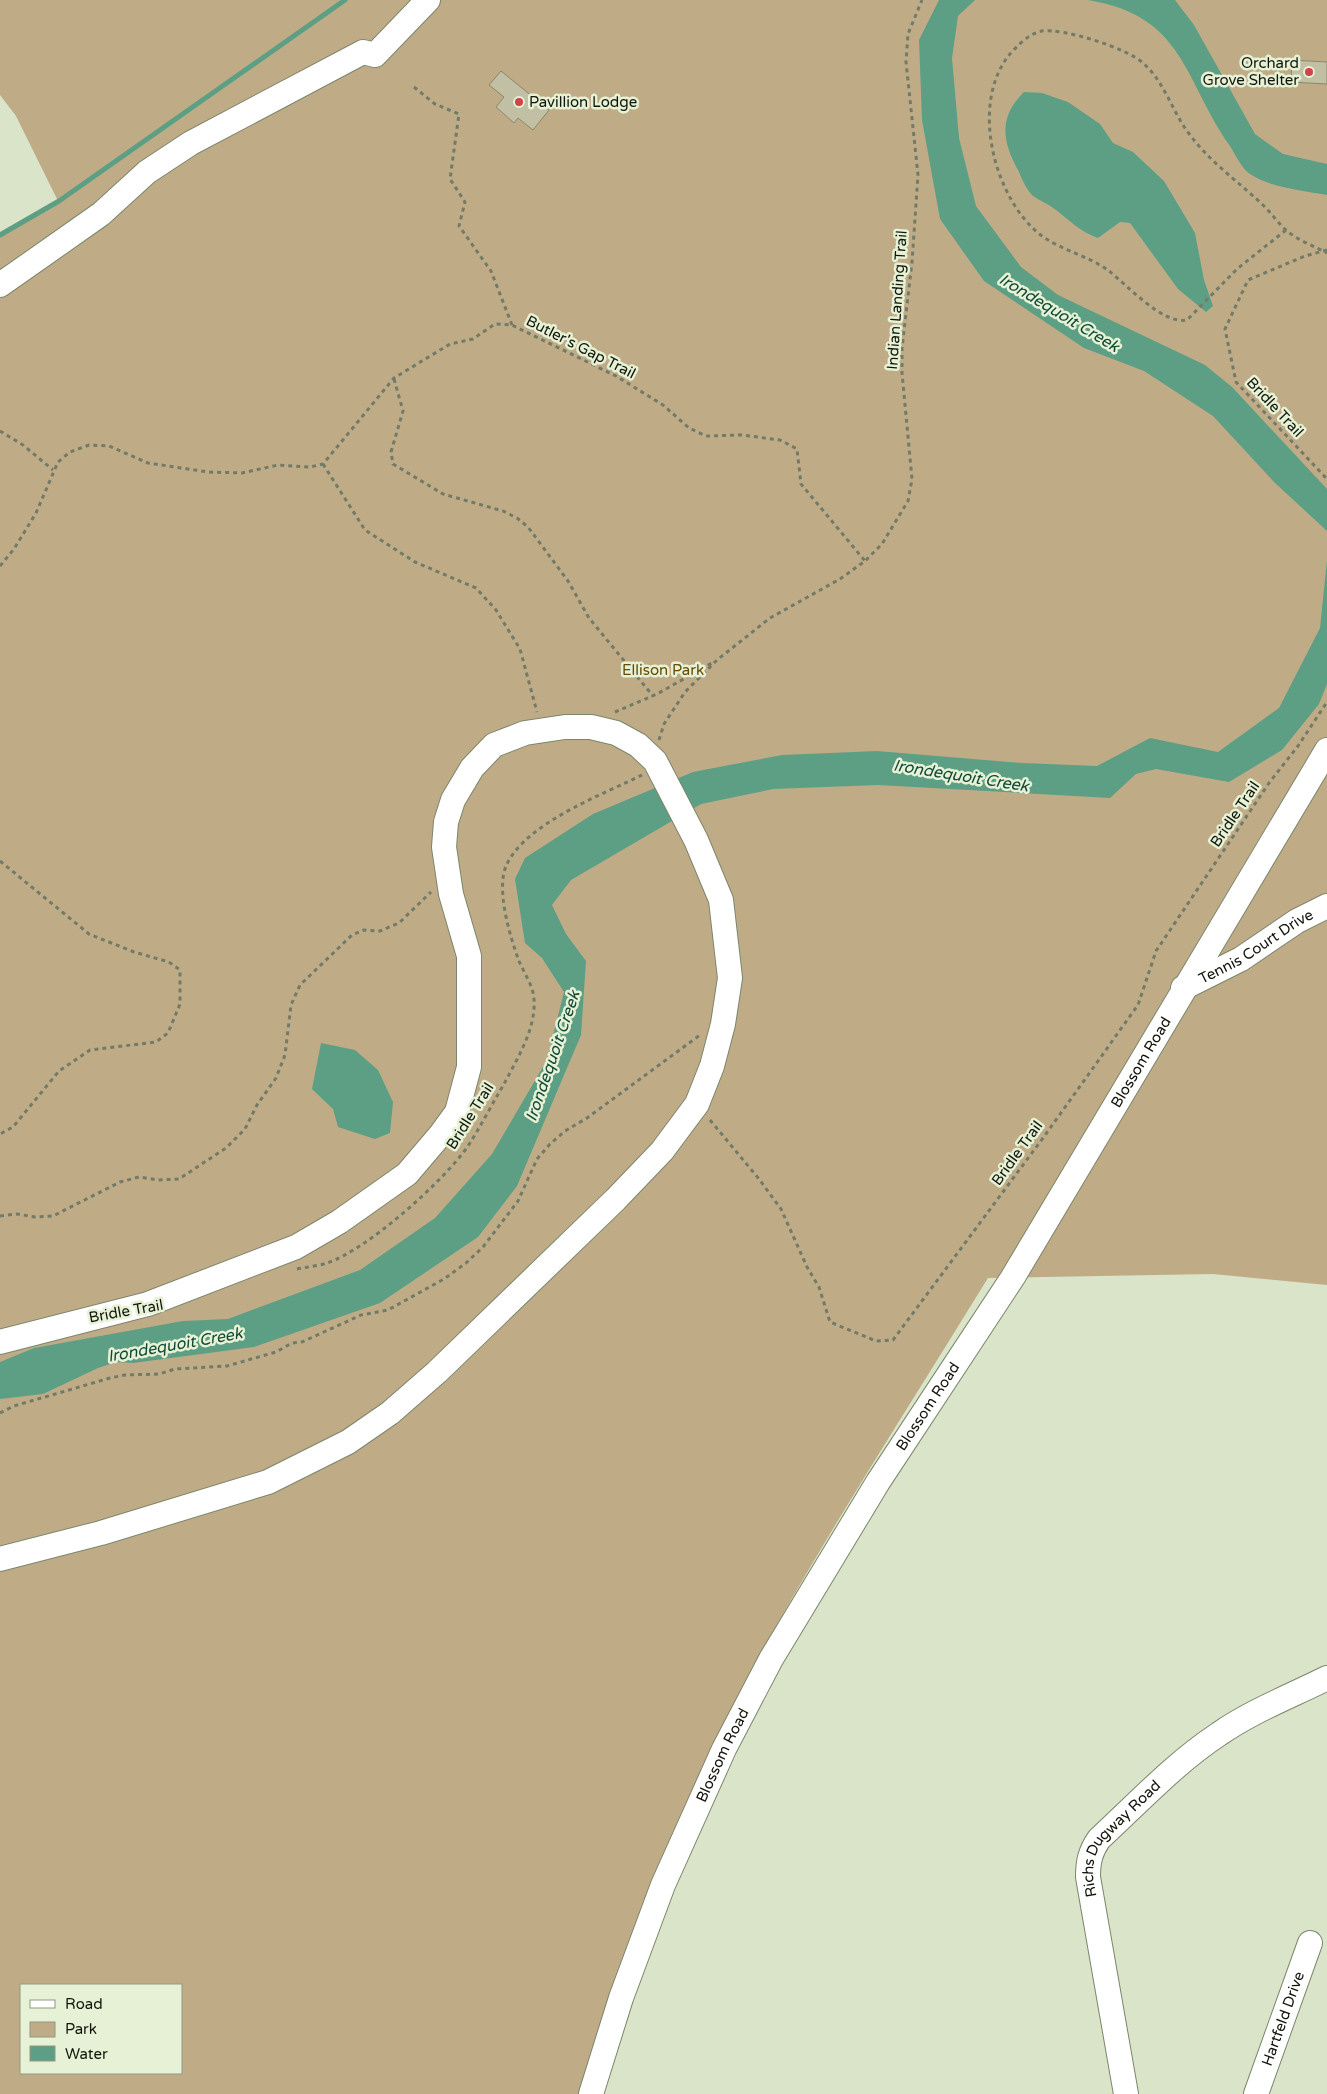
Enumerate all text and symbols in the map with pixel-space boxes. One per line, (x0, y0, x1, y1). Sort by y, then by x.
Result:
place label: Orchard Grove Shelter (1203, 54, 1299, 89)
marker: Orchard Grove Shelter (1303, 66, 1315, 78)
place label: Pavillion Lodge (529, 93, 637, 111)
marker: Pavillion Lodge (513, 96, 525, 108)
street label: Indian Landing Trail (883, 230, 911, 370)
water label: Irondequoit Creek (995, 269, 1124, 357)
street label: Butler's Gap Trail (523, 312, 639, 382)
street label: Bridle Trail (1243, 373, 1307, 441)
park label: Ellison Park (622, 661, 704, 679)
water label: Irondequoit Creek (892, 755, 1031, 797)
street label: Bridle Trail (1206, 778, 1264, 850)
street label: Tennis Court Drive (1196, 905, 1316, 988)
water label: Irondequoit Creek (521, 987, 585, 1124)
street label: Blossom Road (1107, 1014, 1175, 1111)
street label: Bridle Trail (442, 1079, 498, 1153)
street label: Bridle Trail (988, 1117, 1046, 1189)
street label: Bridle Trail (87, 1296, 165, 1326)
water label: Irondequoit Creek (106, 1323, 245, 1367)
street label: Blossom Road (892, 1359, 963, 1454)
street label: Blossom Road (692, 1705, 753, 1805)
street label: Richs Dugway Road (1079, 1776, 1164, 1899)
street label: Hartfeld Drive (1258, 1969, 1308, 2068)
legend (20, 1984, 182, 2074)
text: Road (65, 1995, 103, 2013)
text: Park (65, 2020, 97, 2038)
text: Water (65, 2045, 108, 2063)

